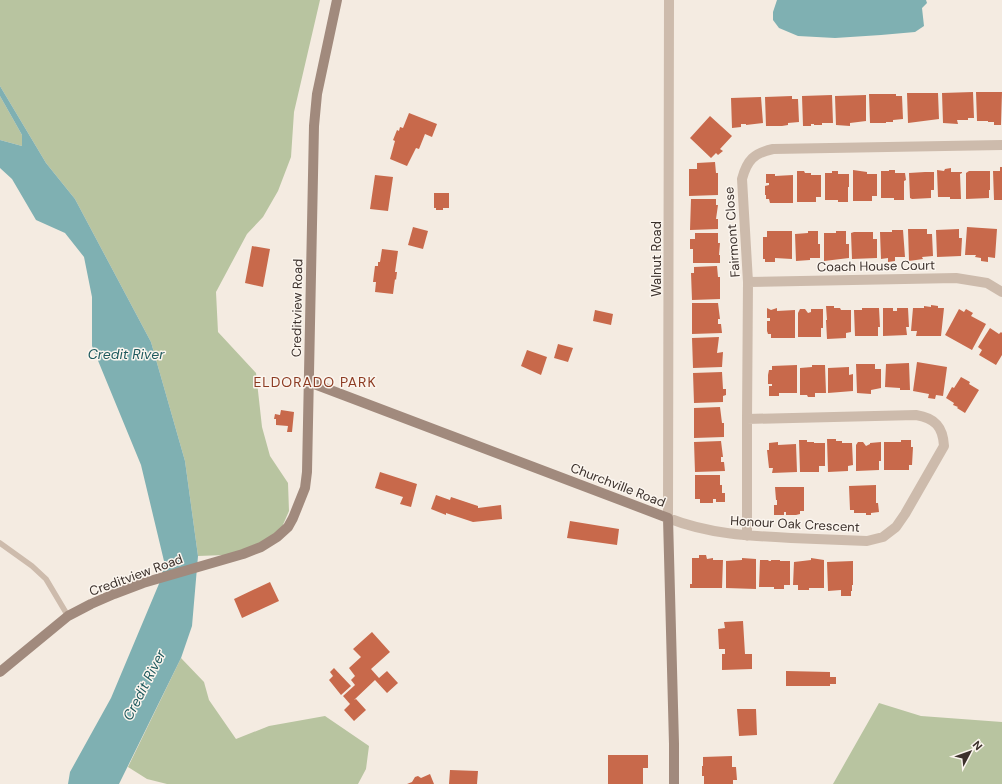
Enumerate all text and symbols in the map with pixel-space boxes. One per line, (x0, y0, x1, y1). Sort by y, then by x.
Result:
street label: Fairmont Close (720, 186, 744, 278)
street label: Walnut Road (648, 221, 665, 297)
street label: Coach House Court (817, 256, 935, 276)
street label: Creditview Road (288, 259, 306, 357)
water label: Credit River (88, 345, 165, 363)
district label: ELDORADO PARK (253, 373, 377, 391)
street label: Churchville Road (568, 459, 668, 511)
street label: Honour Oak Crescent (730, 512, 860, 536)
street label: Creditview Road (87, 550, 185, 600)
water label: Credit River (119, 646, 170, 723)
north arrow (950, 732, 990, 772)
text: N (970, 738, 985, 753)

